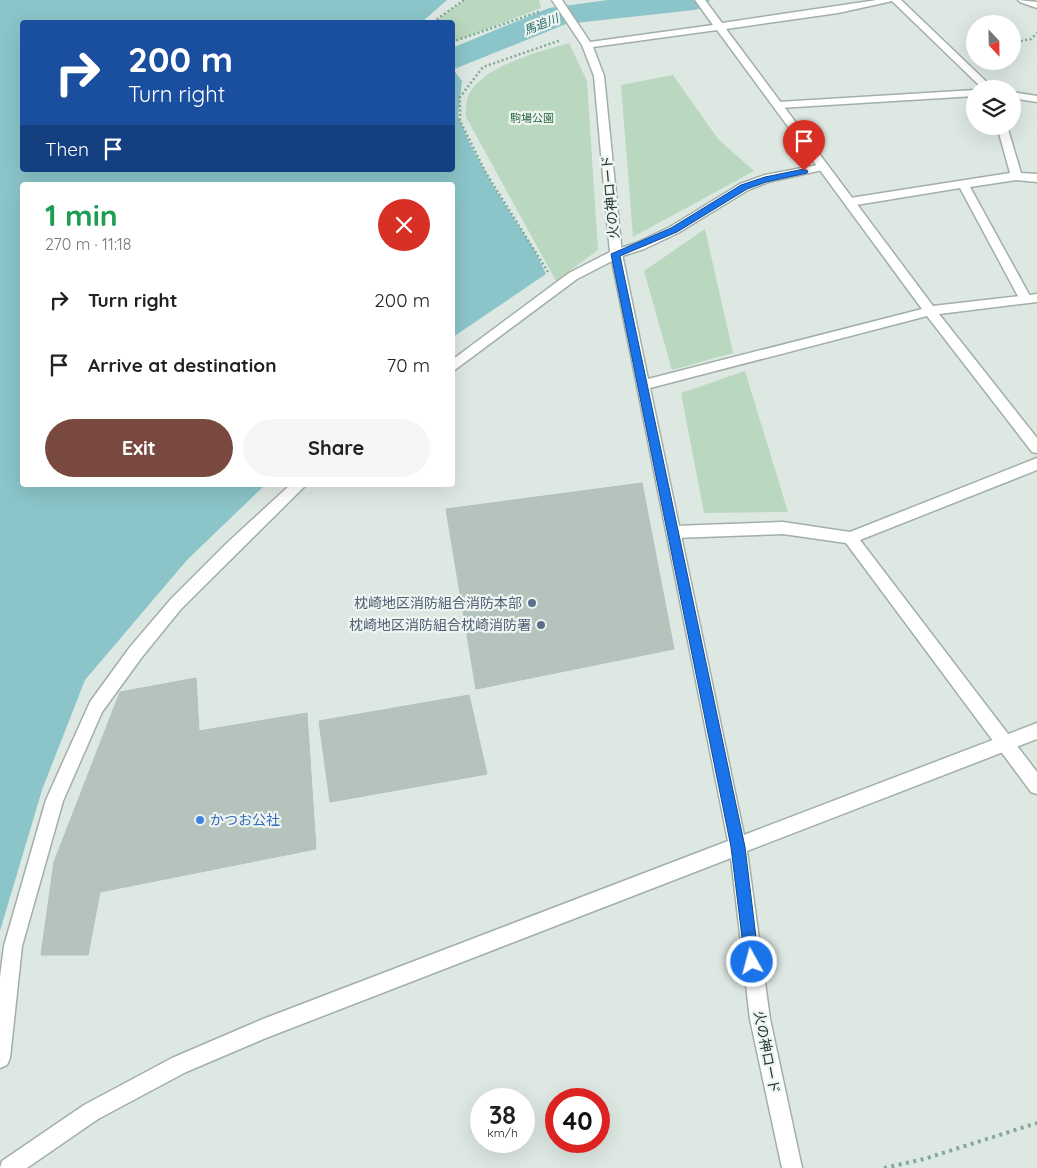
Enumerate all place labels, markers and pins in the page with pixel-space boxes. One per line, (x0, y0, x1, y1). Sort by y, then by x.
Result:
pin (783, 120, 825, 171)
place label: 枕崎地区消防組合消防本部 (354, 594, 522, 612)
marker: 枕崎地区消防組合消防本部 (526, 597, 538, 609)
place label: 枕崎地区消防組合枕崎消防署 (349, 616, 531, 634)
marker: 枕崎地区消防組合枕崎消防署 (535, 619, 547, 631)
place label: かつお公社 (210, 811, 280, 829)
marker: かつお公社 (194, 814, 206, 826)

